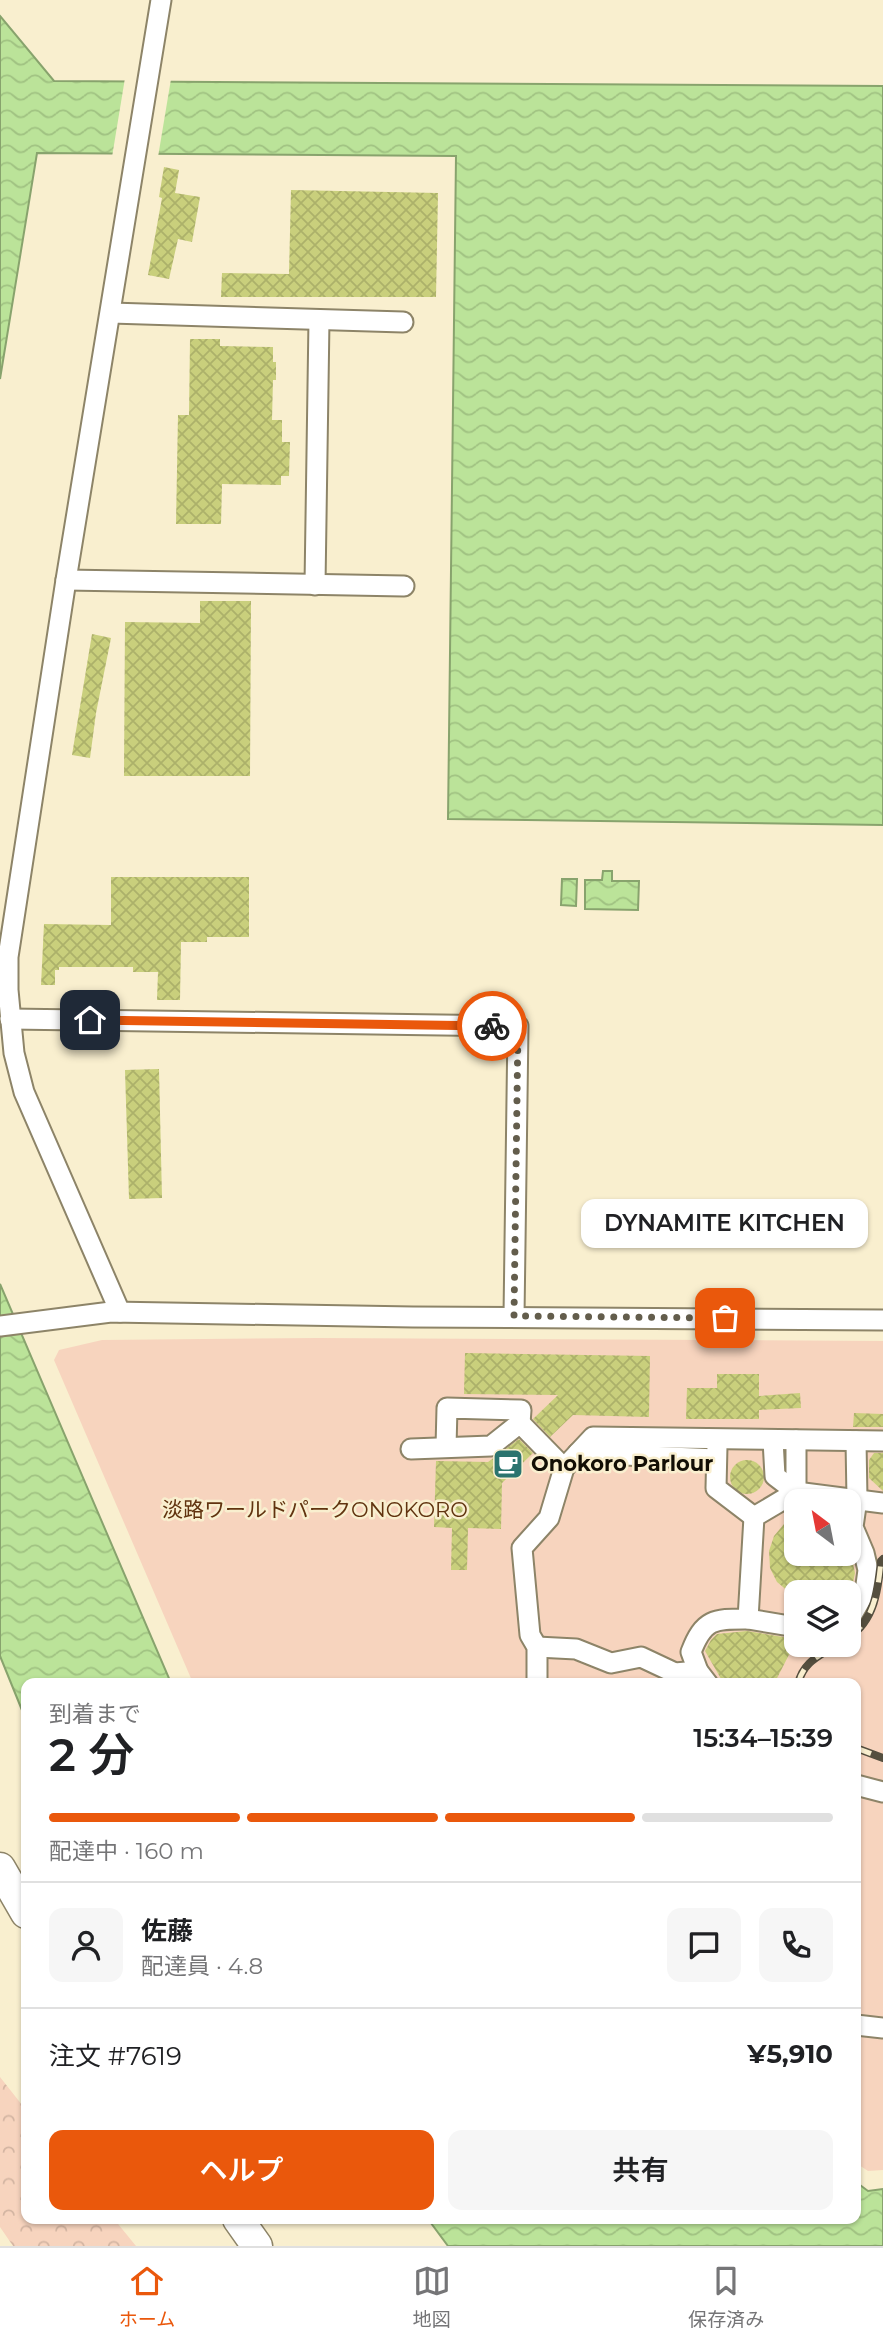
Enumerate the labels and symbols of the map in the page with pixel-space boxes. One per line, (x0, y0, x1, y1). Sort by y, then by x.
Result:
pin (60, 990, 120, 1050)
courier (457, 991, 527, 1061)
callout: DYNAMITE KITCHEN (582, 1199, 868, 1248)
pin (695, 1288, 755, 1348)
cafe icon: Onokoro Parlour (491, 1447, 525, 1481)
place label: Onokoro Parlour (531, 1451, 713, 1476)
north arrow (784, 1489, 861, 1566)
park label: 淡路ワールドパークONOKORO (162, 1497, 468, 1522)

